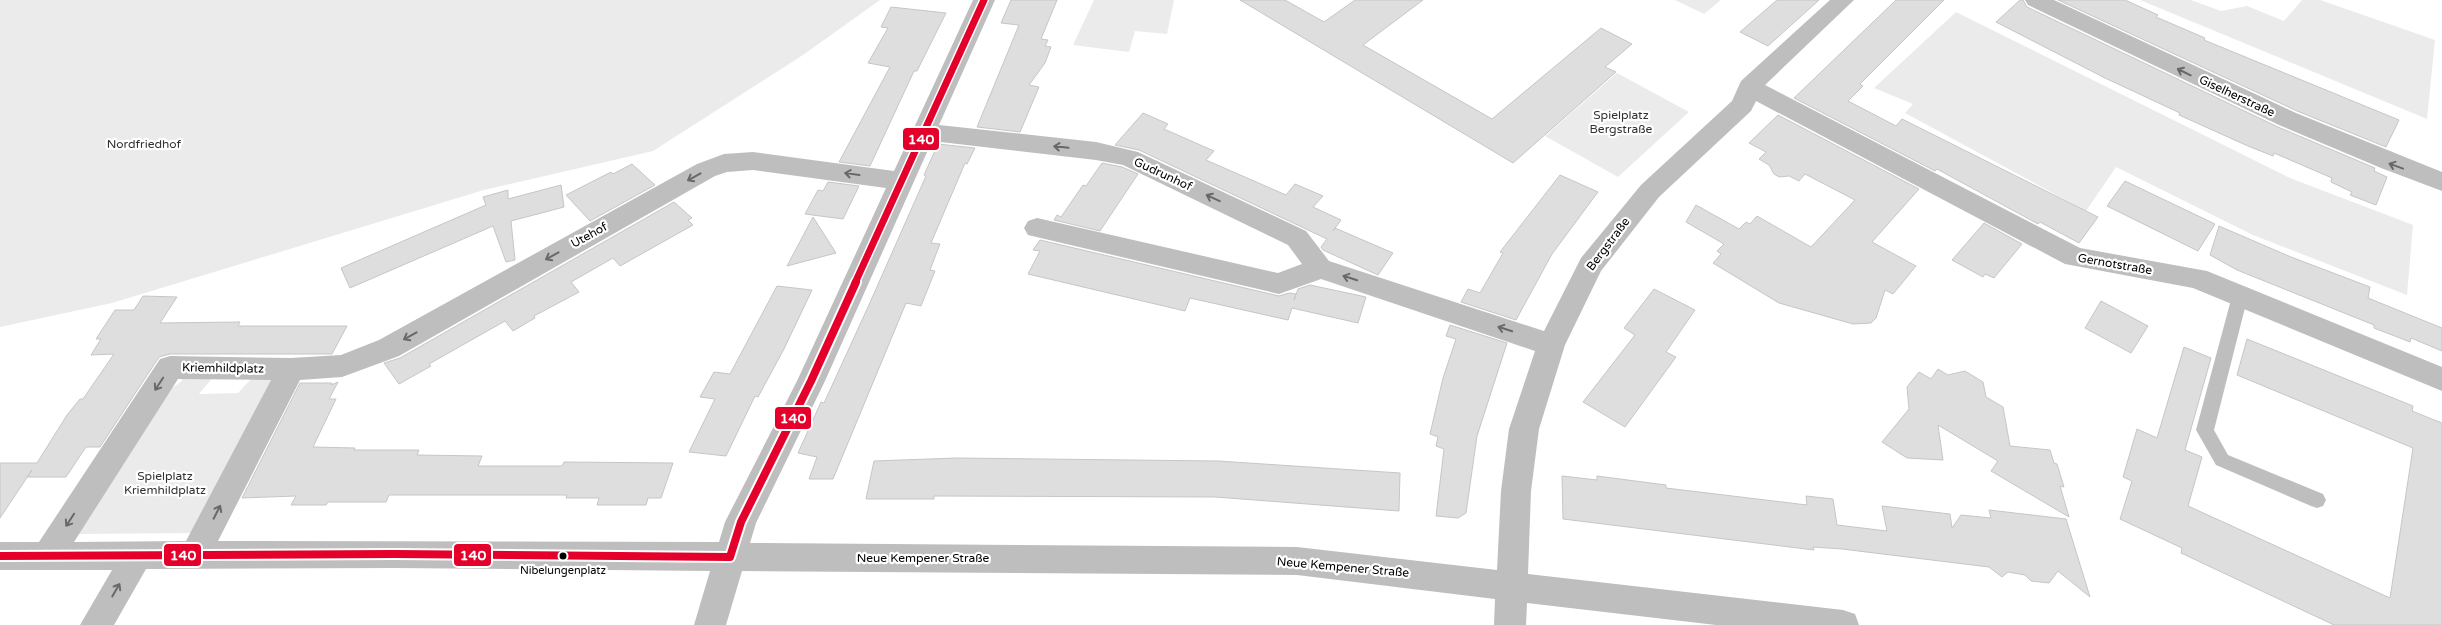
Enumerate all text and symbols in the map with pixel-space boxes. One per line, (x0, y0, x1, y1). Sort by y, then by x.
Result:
one-way arrow (2176, 66, 2191, 76)
street label: Giselherstraße (2197, 72, 2277, 120)
park label: Spielplatz Bergstraße (1590, 108, 1653, 136)
line badge: 140 (902, 127, 940, 151)
text: 140 (908, 131, 934, 148)
park label: Nordfriedhof (107, 137, 182, 151)
one-way arrow (1053, 142, 1069, 152)
street label: Gudrunhof (1132, 154, 1195, 194)
one-way arrow (2389, 160, 2404, 170)
one-way arrow (844, 169, 860, 179)
one-way arrow (687, 172, 701, 182)
one-way arrow (1206, 193, 1221, 202)
street label: Bergstraße (1584, 215, 1633, 273)
street label: Utehof (568, 219, 610, 251)
street label: Gernotstraße (2077, 251, 2154, 277)
one-way arrow (545, 252, 560, 261)
one-way arrow (1343, 273, 1359, 282)
one-way arrow (1497, 324, 1513, 334)
one-way arrow (404, 331, 418, 341)
street label: Kriemhildplatz (182, 360, 264, 376)
one-way arrow (154, 377, 164, 391)
line badge: 140 (774, 406, 812, 430)
text: 140 (780, 410, 806, 427)
park label: Spielplatz Kriemhildplatz (124, 469, 206, 497)
one-way arrow (213, 505, 222, 520)
one-way arrow (65, 513, 75, 527)
line badge: 140 (163, 543, 202, 567)
line badge: 140 (453, 543, 492, 567)
text: 140 (170, 547, 196, 564)
text: 140 (460, 547, 486, 564)
marker: Nibelungenplatz (558, 551, 568, 561)
street label: Neue Kempener Straße (857, 551, 990, 565)
street label: Neue Kempener Straße (1276, 554, 1410, 580)
place label: Nibelungenplatz (520, 564, 607, 577)
one-way arrow (112, 584, 122, 598)

